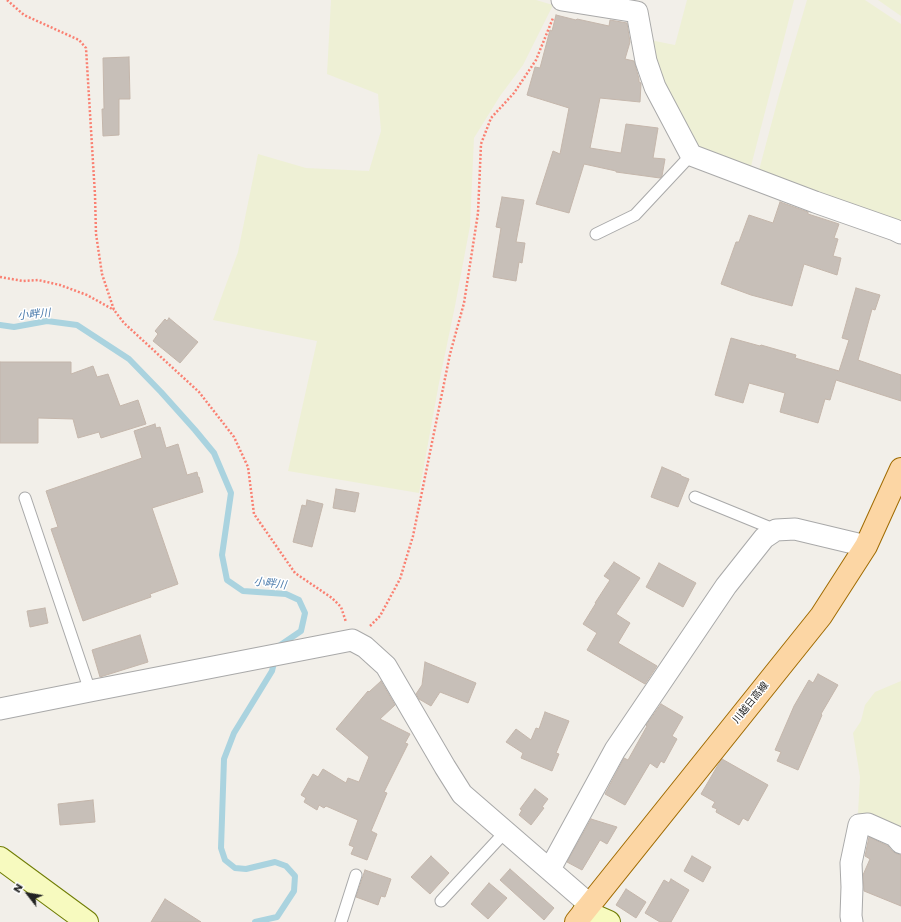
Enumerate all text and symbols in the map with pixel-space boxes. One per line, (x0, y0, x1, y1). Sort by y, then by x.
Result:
water label: 小畔川 (17, 307, 51, 323)
water label: 小畔川 (253, 575, 287, 593)
street label: 川越日高線 (731, 680, 771, 726)
north arrow (8, 874, 48, 914)
text: N (9, 880, 27, 895)

